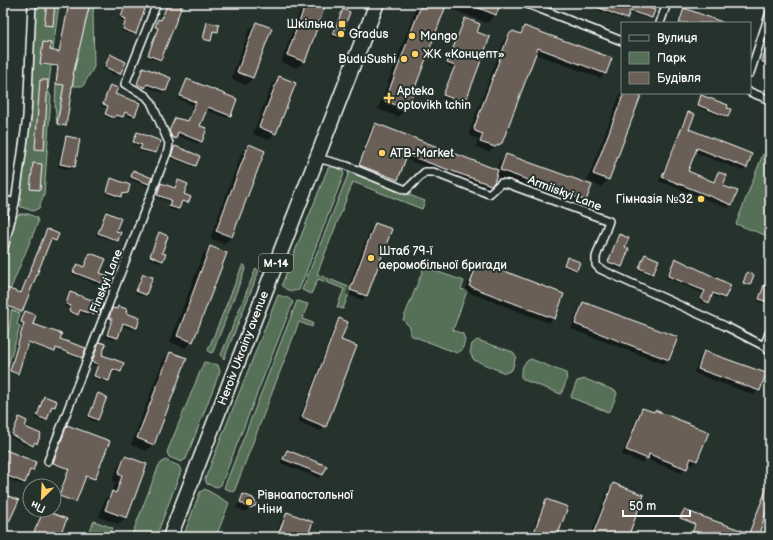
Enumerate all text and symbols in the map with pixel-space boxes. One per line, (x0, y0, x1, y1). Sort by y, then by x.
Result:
place label: Шкільна (286, 17, 334, 32)
marker: Шкільна (337, 19, 347, 29)
legend (621, 22, 751, 94)
place label: Gradus (349, 27, 388, 42)
marker: Gradus (336, 29, 346, 39)
place label: Mango (420, 29, 458, 44)
marker: Mango (407, 31, 417, 41)
text: Вулиця (657, 31, 698, 46)
place label: ЖК «Концепт» (423, 47, 505, 62)
marker: ЖК «Концепт» (410, 49, 420, 59)
text: Парк (657, 51, 687, 66)
place label: BuduSushi (338, 52, 396, 67)
marker: BuduSushi (399, 54, 409, 64)
text: Будівля (657, 71, 701, 86)
place label: Apteka optovikh tchin (397, 84, 471, 113)
marker: Apteka optovikh tchin (384, 93, 394, 103)
place label: ATB-Market (390, 146, 454, 161)
marker: ATB-Market (377, 148, 387, 158)
street label: Armiiskyi Lane (526, 172, 604, 214)
place label: Гімназія №32 (616, 192, 693, 207)
marker: Гімназія №32 (696, 194, 706, 204)
place label: Штаб 79-ї аеромобільної бригади (379, 244, 507, 273)
street label: Finskyi Lane (87, 247, 126, 315)
marker: Штаб 79-ї аеромобільної бригади (366, 253, 376, 263)
road number: М-14 (259, 254, 293, 272)
street label: Heroiv Ukrainy avenue (215, 289, 272, 407)
north arrow (22, 478, 62, 518)
place label: Рівноапостольної Ніни (257, 488, 354, 517)
scale bar (623, 492, 690, 518)
marker: Рівноапостольної Ніни (244, 497, 254, 507)
text: Пн (29, 498, 47, 516)
text: 50 m (629, 499, 656, 514)

